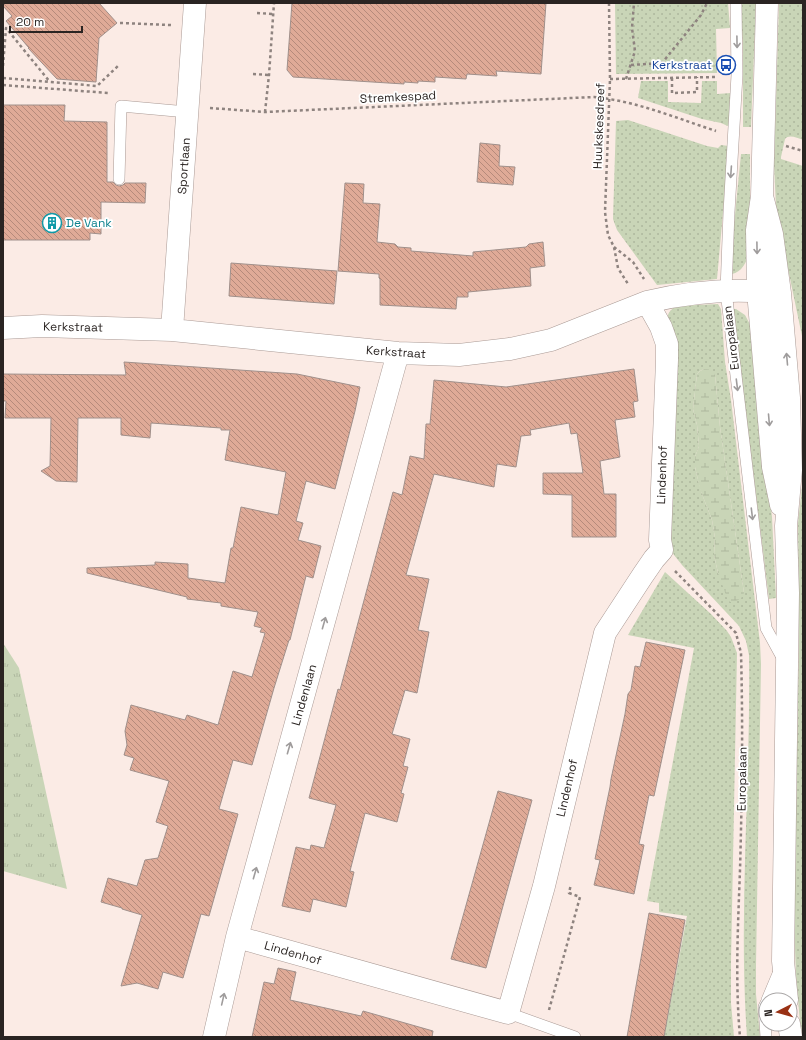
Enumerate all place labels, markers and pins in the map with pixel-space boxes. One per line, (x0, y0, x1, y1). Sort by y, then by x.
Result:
bus stop icon: Kerkstraat (715, 54, 737, 76)
place label: Kerkstraat (652, 57, 712, 73)
building icon: De Vank (41, 212, 63, 234)
place label: De Vank (66, 215, 112, 231)

